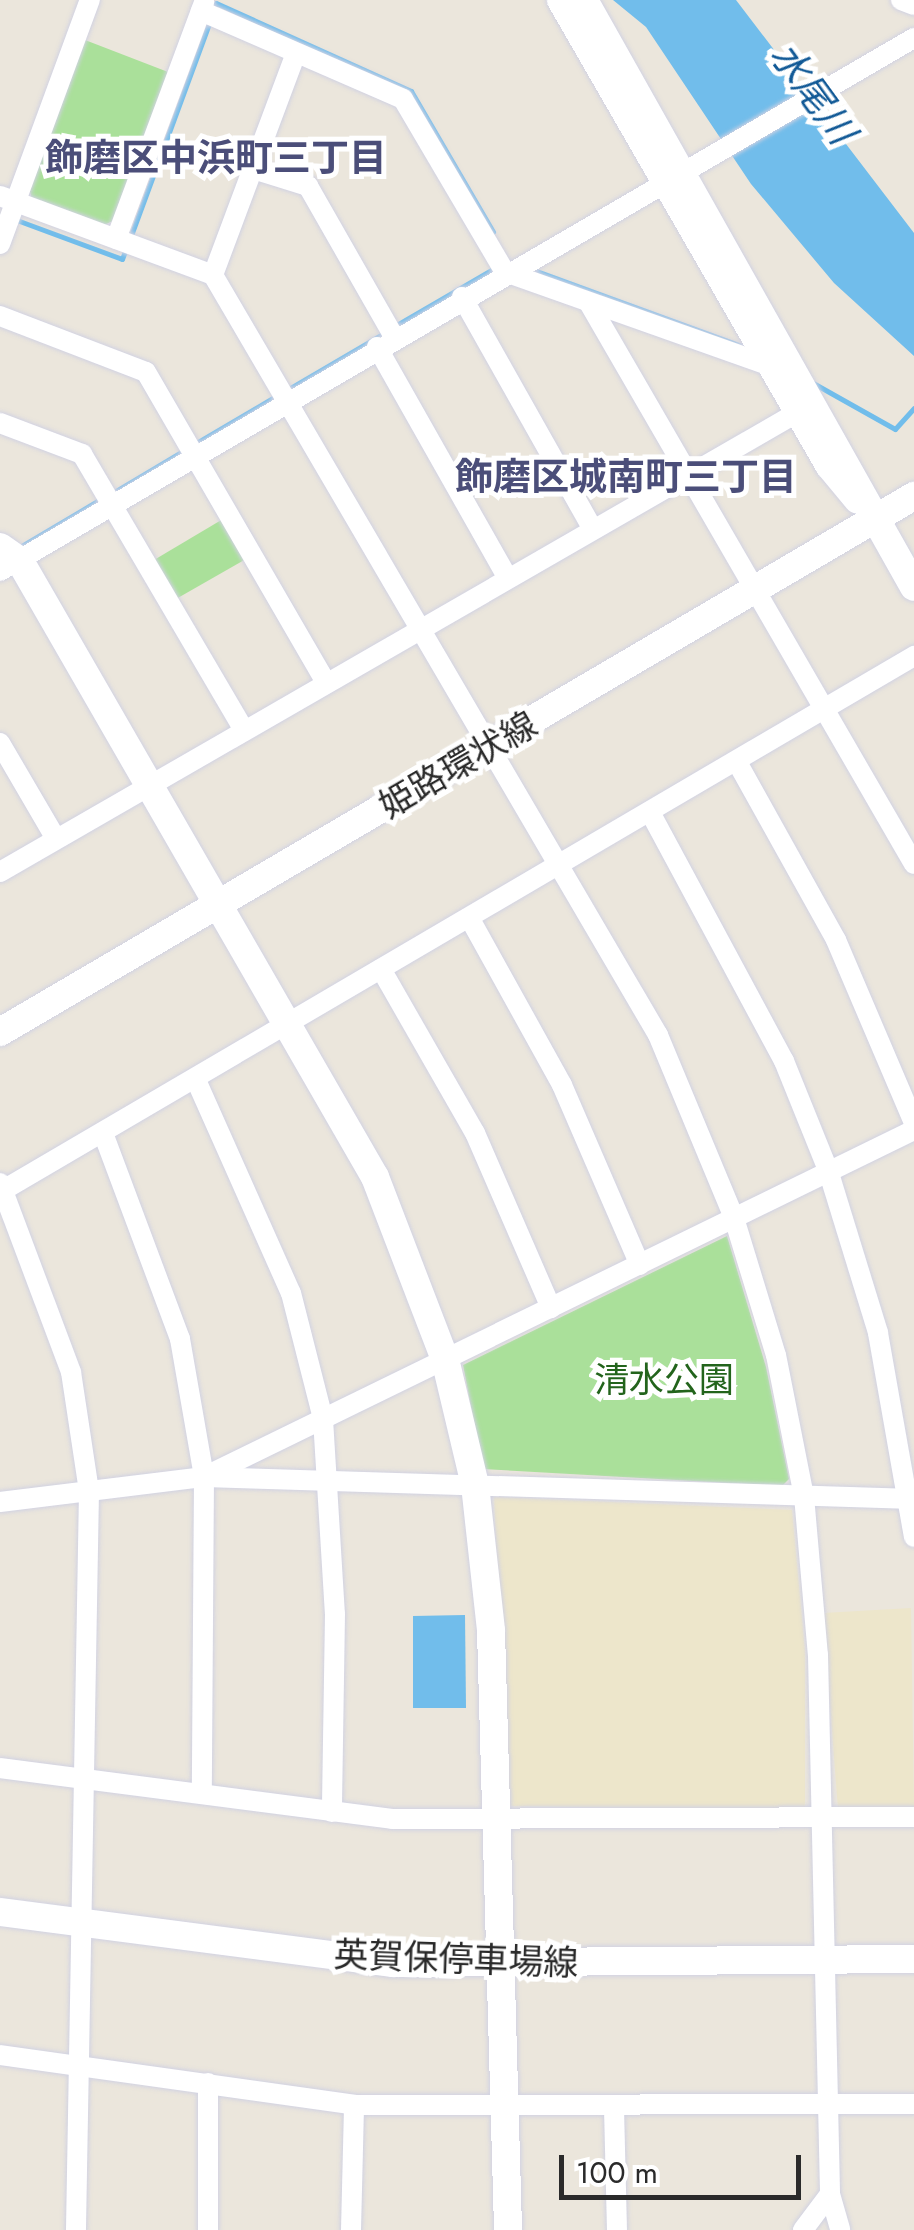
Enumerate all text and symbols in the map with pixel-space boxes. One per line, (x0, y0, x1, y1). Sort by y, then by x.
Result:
water label: 水尾川 (761, 33, 865, 153)
district label: 飾磨区中浜町三丁目 (45, 135, 387, 181)
district label: 飾磨区城南町三丁目 (455, 454, 797, 500)
street label: 姫路環状線 (372, 703, 544, 827)
park label: 清水公園 (594, 1359, 734, 1401)
street label: 英賀保停車場線 (333, 1934, 579, 1984)
scale bar (564, 2135, 806, 2197)
text: 100 m (576, 2151, 658, 2194)

